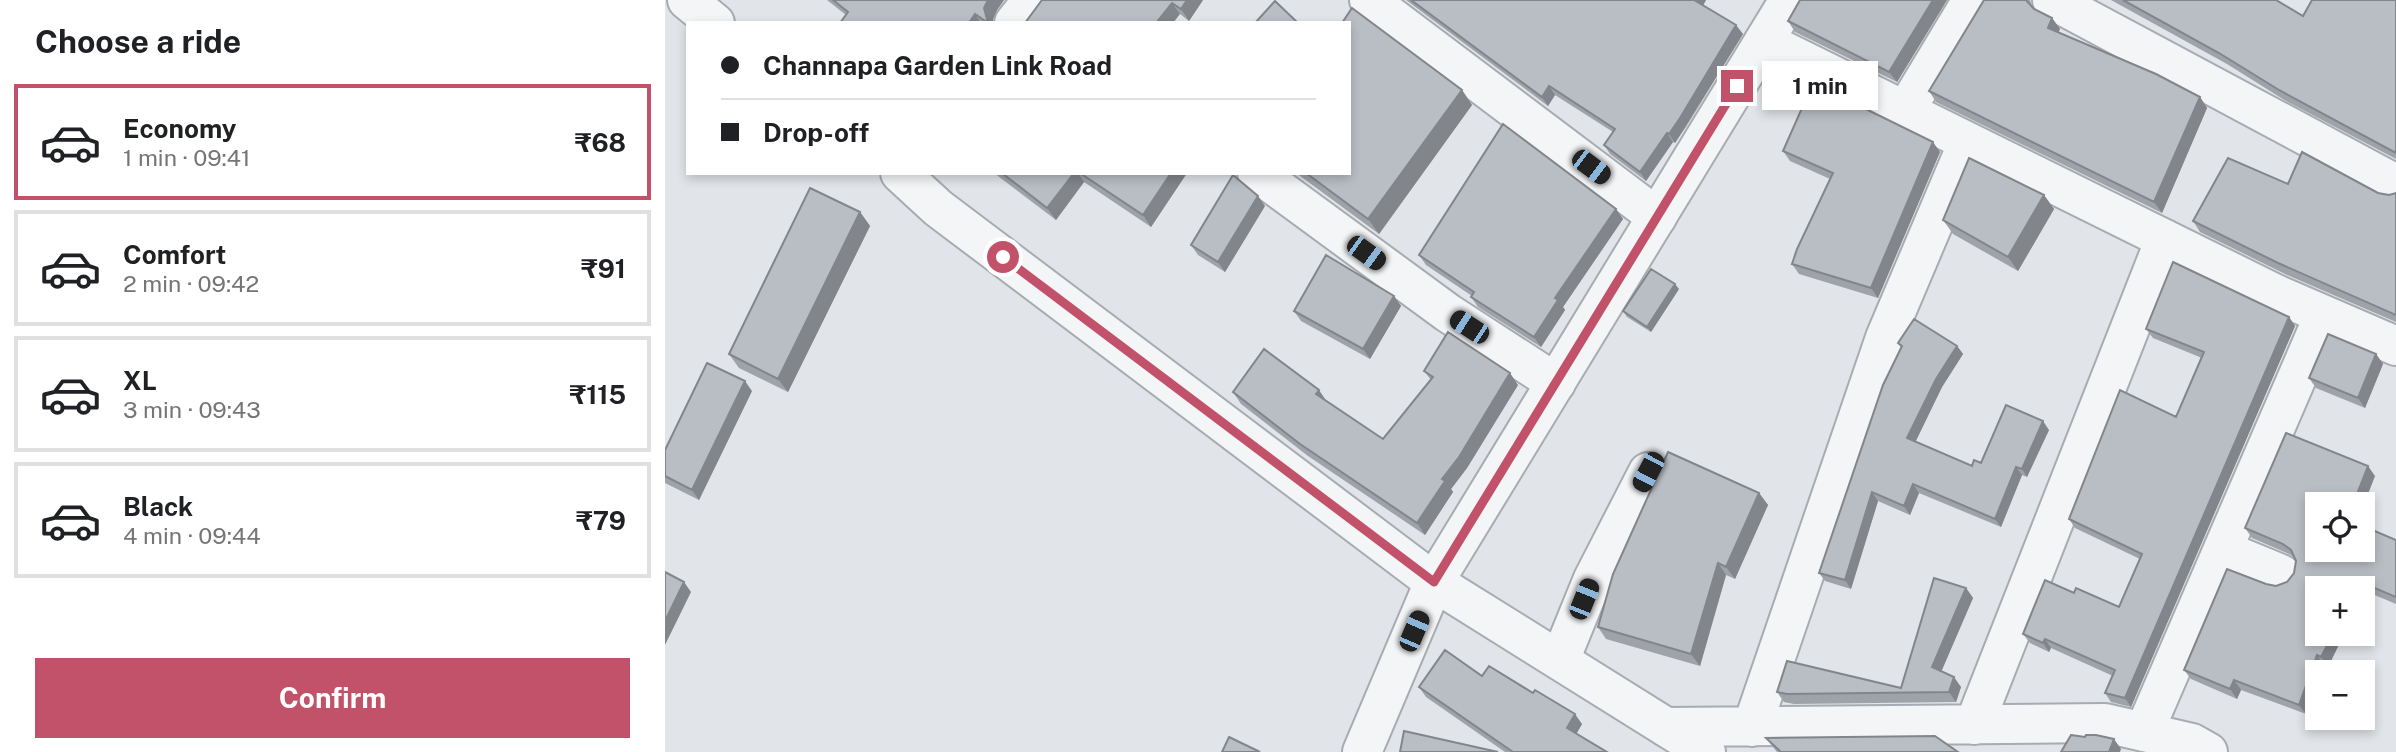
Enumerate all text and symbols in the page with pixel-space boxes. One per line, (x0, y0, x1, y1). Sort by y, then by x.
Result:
text: Choose a ride (35, 23, 241, 60)
text: Channapa Garden Link Road (763, 50, 1112, 81)
callout: 1 min (1761, 62, 1877, 110)
route end (1721, 70, 1753, 102)
text: 1 min (1792, 72, 1848, 99)
icon: car (39, 111, 102, 174)
text: Economy (123, 113, 236, 144)
text: Drop-off (763, 117, 869, 148)
text: ₹68 (575, 127, 626, 158)
text: 1 min · 09:41 (123, 144, 250, 171)
car (1568, 146, 1615, 188)
car (1343, 232, 1390, 274)
icon: car (39, 237, 102, 300)
text: Comfort (123, 239, 226, 270)
route start (987, 241, 1019, 273)
text: ₹91 (581, 253, 626, 284)
text: 2 min · 09:42 (123, 270, 259, 297)
car (1446, 307, 1493, 347)
icon: car (39, 363, 102, 426)
text: XL (123, 365, 157, 396)
text: ₹115 (569, 379, 626, 410)
text: 3 min · 09:43 (123, 396, 261, 423)
car (1629, 449, 1668, 495)
icon: car (39, 489, 102, 552)
text: Black (123, 491, 193, 522)
map controls (2305, 492, 2375, 730)
button: locate (2305, 492, 2375, 562)
text: ₹79 (576, 505, 626, 536)
text: 4 min · 09:44 (123, 522, 261, 549)
car (1567, 576, 1602, 622)
button: + (2305, 576, 2375, 646)
car (1397, 608, 1432, 654)
button: Confirm (35, 658, 630, 738)
button: − (2305, 660, 2375, 730)

